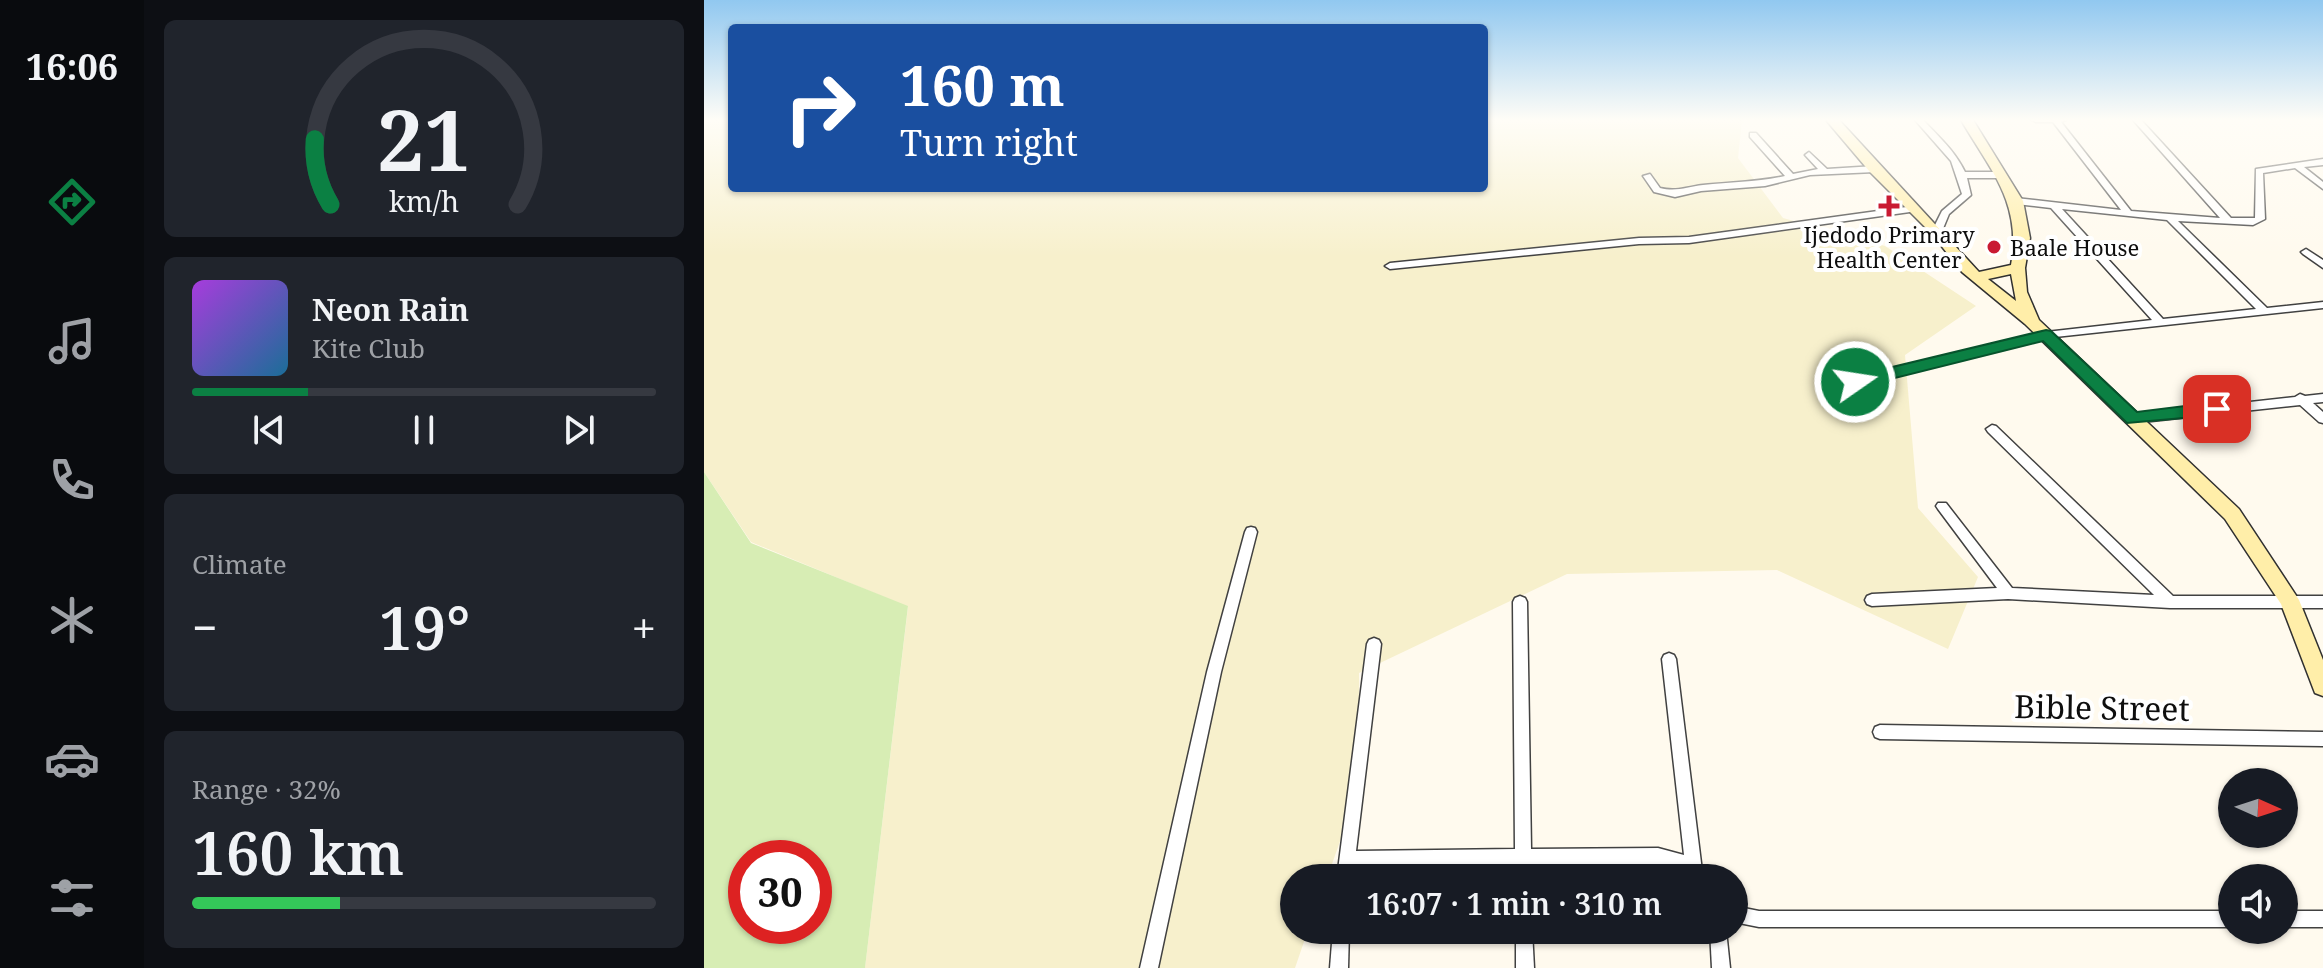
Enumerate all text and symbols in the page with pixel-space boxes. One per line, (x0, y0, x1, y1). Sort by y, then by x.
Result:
text: 16:06 (26, 42, 118, 91)
text: 160 m (900, 46, 1065, 122)
icon: right (768, 56, 872, 160)
text: 21 (377, 81, 471, 194)
text: Turn right (900, 118, 1078, 167)
icon: directions (44, 174, 100, 230)
text: km/h (389, 181, 459, 220)
marker: Ijedodo Primary Health Center (1878, 195, 1900, 217)
place label: Ijedodo Primary Health Center (1803, 219, 1975, 274)
place label: Baale House (2010, 232, 2139, 262)
marker: Baale House (1985, 238, 2003, 256)
text: Neon Rain (312, 289, 469, 330)
icon: music (44, 313, 100, 369)
text: Kite Club (312, 330, 425, 366)
position arrow (1813, 340, 1897, 424)
pin (2183, 375, 2251, 443)
icon: arrive (2195, 387, 2239, 431)
icon: previous (247, 408, 291, 452)
icon: pause (402, 408, 446, 452)
icon: next (557, 408, 601, 452)
icon: phone (44, 452, 100, 508)
text: Climate (192, 546, 287, 582)
text: 19° (379, 586, 470, 668)
icon: climate (44, 592, 100, 648)
text: − (192, 597, 217, 657)
text: + (631, 597, 656, 657)
street label: Bible Street (2014, 684, 2190, 730)
icon: car (44, 731, 100, 787)
north arrow (2218, 768, 2298, 848)
map controls (2218, 768, 2298, 944)
text: Range · 32% (192, 771, 341, 807)
text: 160 km (192, 811, 404, 893)
speed limit sign: 30 (728, 840, 832, 944)
button: sound (2218, 864, 2298, 944)
icon: filters (44, 870, 100, 926)
text: 16:07 · 1 min · 310 m (1366, 883, 1662, 924)

